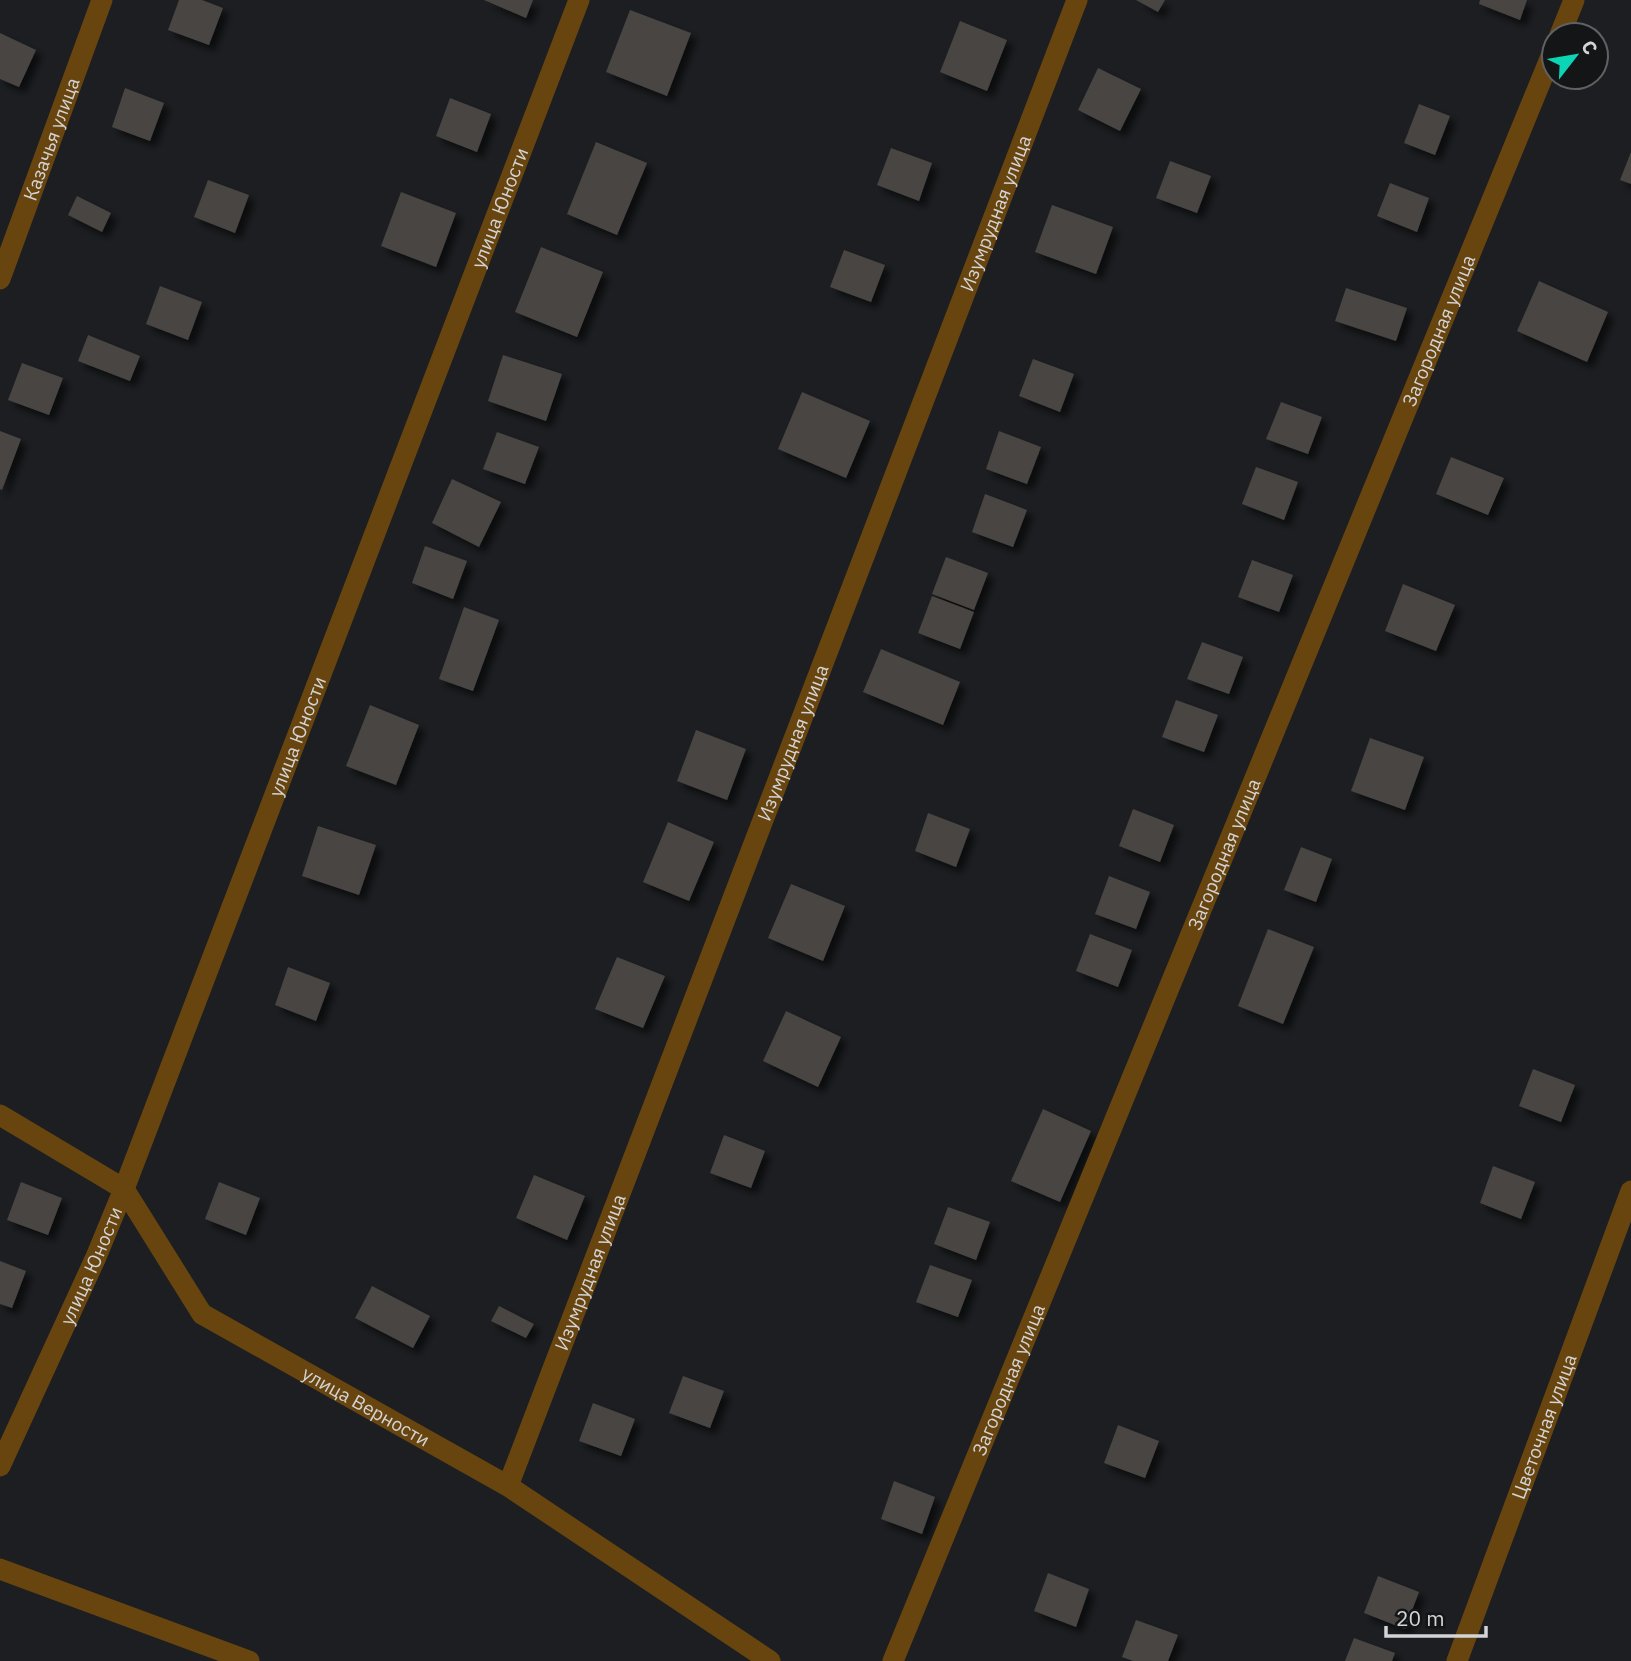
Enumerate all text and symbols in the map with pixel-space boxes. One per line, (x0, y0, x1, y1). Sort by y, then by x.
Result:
north arrow (1540, 21, 1610, 91)
text: С (1576, 36, 1603, 59)
street label: Казачья улица (18, 74, 85, 204)
street label: Изумрудная улица (955, 131, 1036, 295)
street label: улица Юности (466, 144, 533, 272)
street label: Загородная улица (1397, 251, 1480, 410)
street label: Изумрудная улица (752, 661, 833, 824)
street label: улица Юности (263, 673, 331, 800)
street label: Загородная улица (1182, 775, 1266, 934)
street label: Изумрудная улица (549, 1190, 631, 1354)
street label: улица Юности (54, 1203, 127, 1329)
street label: Загородная улица (967, 1300, 1050, 1459)
street label: Цветочная улица (1506, 1351, 1582, 1502)
street label: улица Верности (298, 1361, 434, 1452)
scale bar (1386, 1594, 1486, 1638)
text: 20 m (1396, 1604, 1445, 1632)

